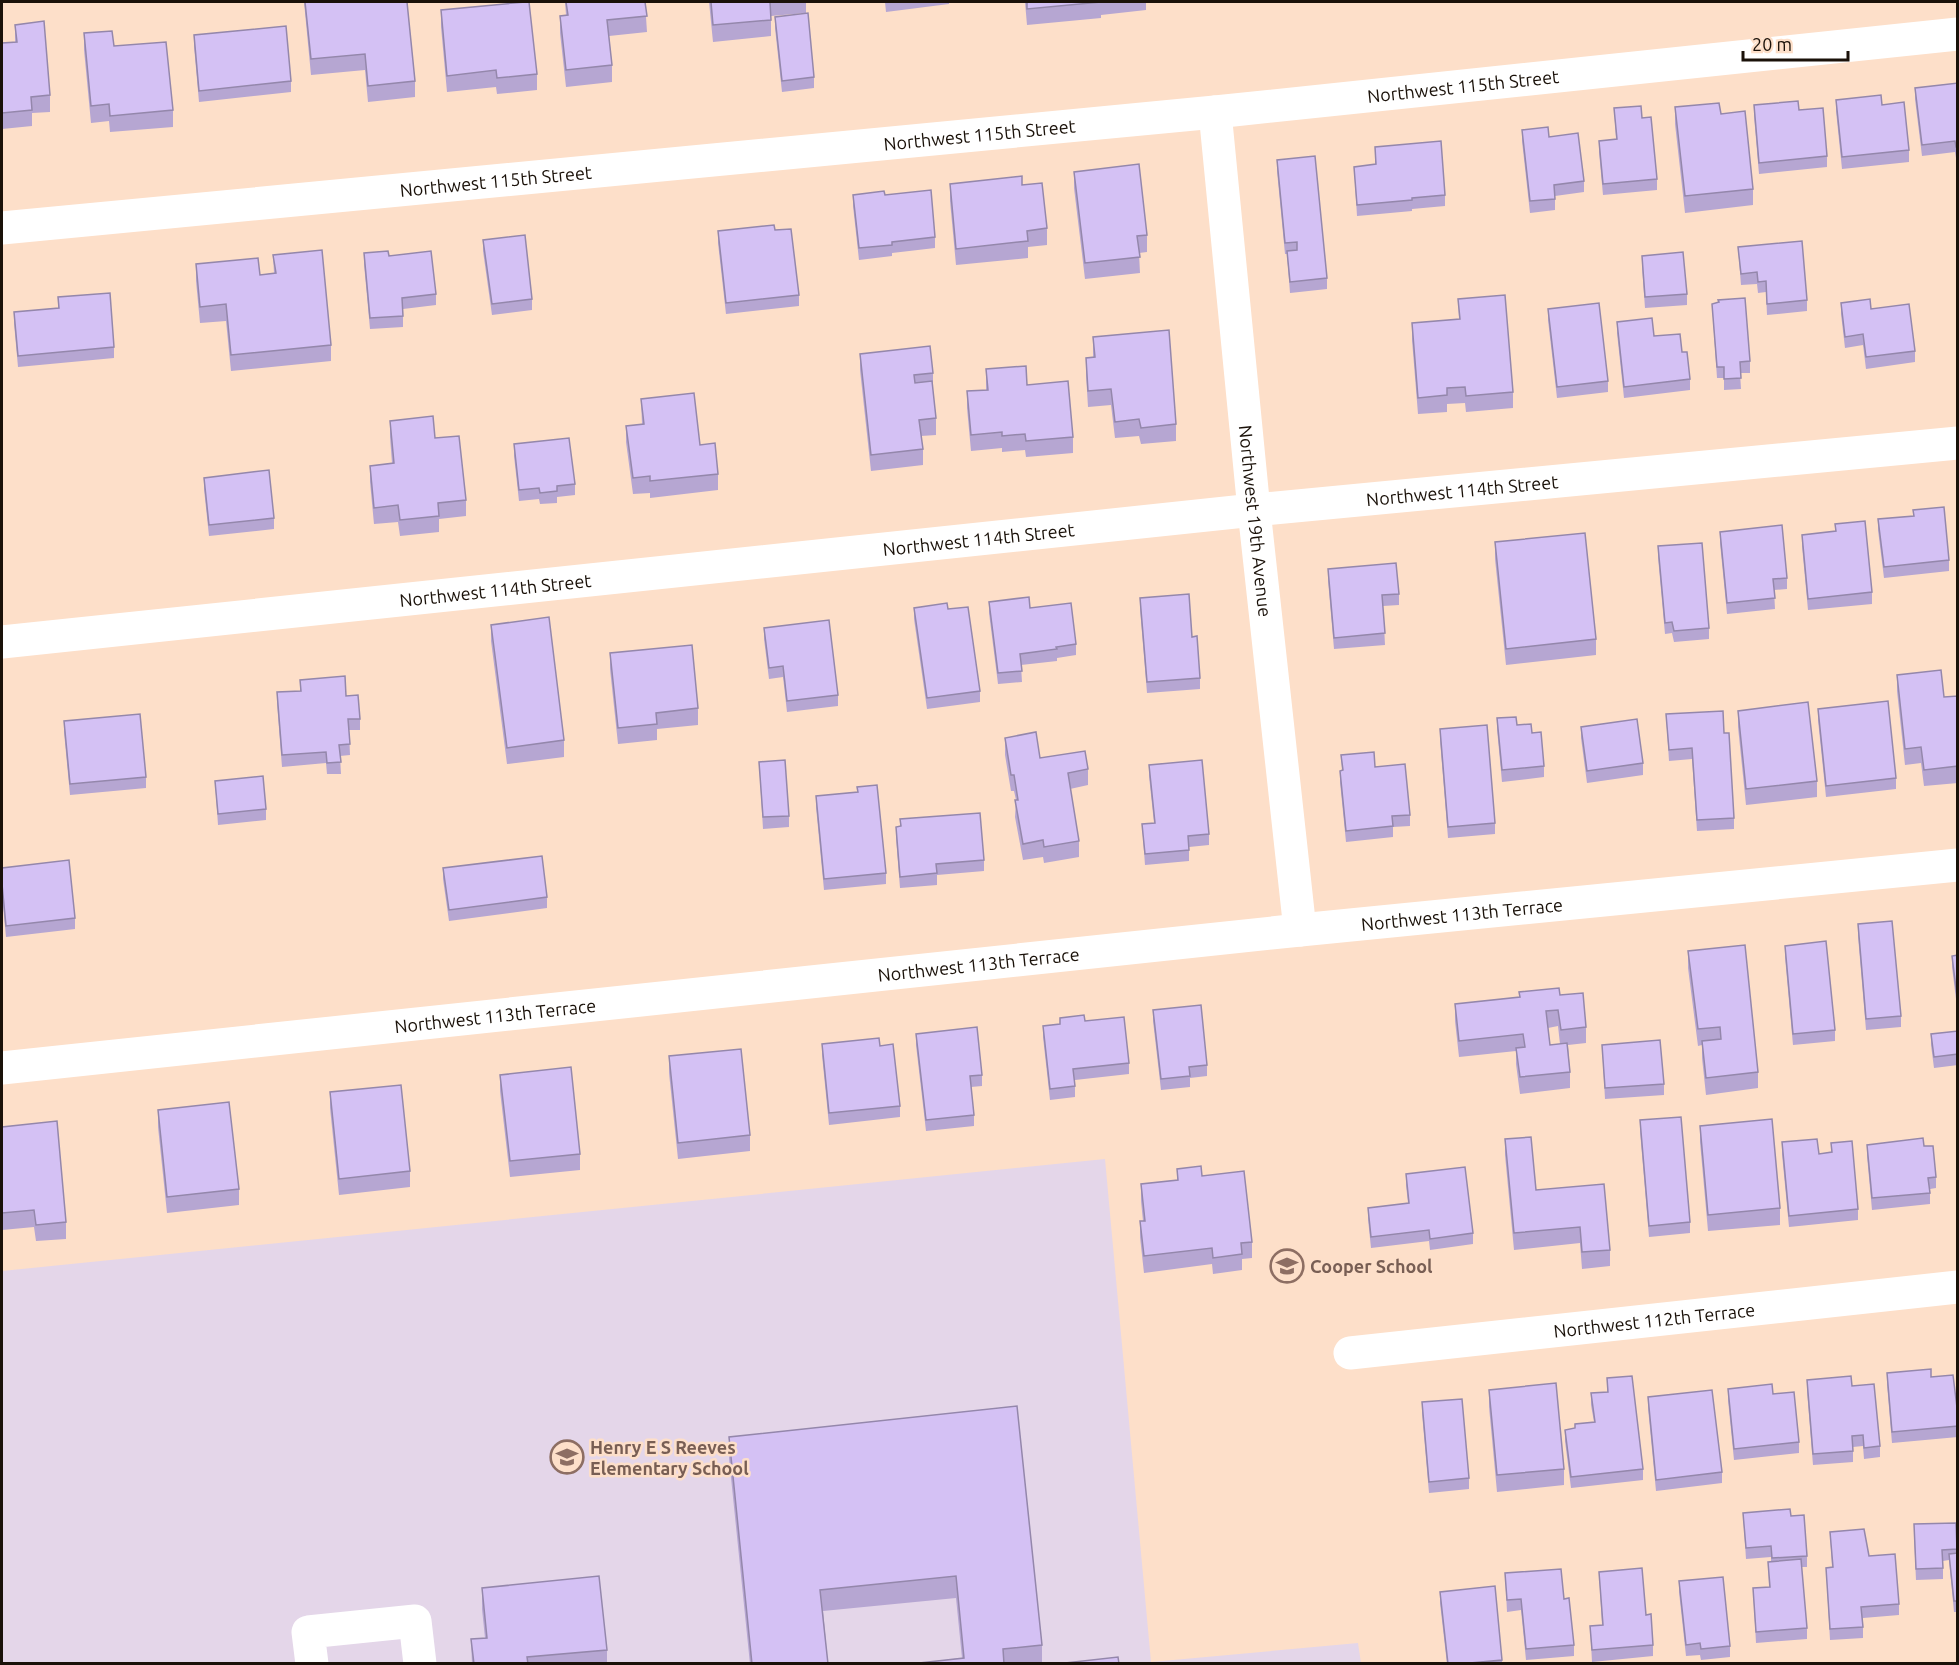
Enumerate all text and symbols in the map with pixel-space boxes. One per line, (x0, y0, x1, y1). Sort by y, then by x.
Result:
scale bar (1743, 24, 1848, 62)
text: 20 m (1752, 34, 1792, 54)
street label: Northwest 115th Street (1366, 66, 1560, 106)
street label: Northwest 115th Street (883, 115, 1076, 154)
street label: Northwest 115th Street (399, 162, 593, 200)
street label: Northwest 19th Avenue (1236, 424, 1276, 618)
street label: Northwest 114th Street (1365, 471, 1559, 509)
street label: Northwest 114th Street (882, 519, 1075, 559)
street label: Northwest 114th Street (398, 570, 592, 610)
street label: Northwest 113th Terrace (1360, 894, 1564, 934)
street label: Northwest 113th Terrace (877, 944, 1080, 985)
street label: Northwest 113th Terrace (393, 995, 597, 1036)
school or university icon: Cooper School (1269, 1248, 1305, 1284)
place label: Cooper School (1310, 1256, 1433, 1276)
street label: Northwest 112th Terrace (1552, 1299, 1756, 1341)
place label: Henry E S Reeves Elementary School (590, 1437, 749, 1478)
school or university icon: Henry E S Reeves Elementary School (549, 1439, 585, 1475)

